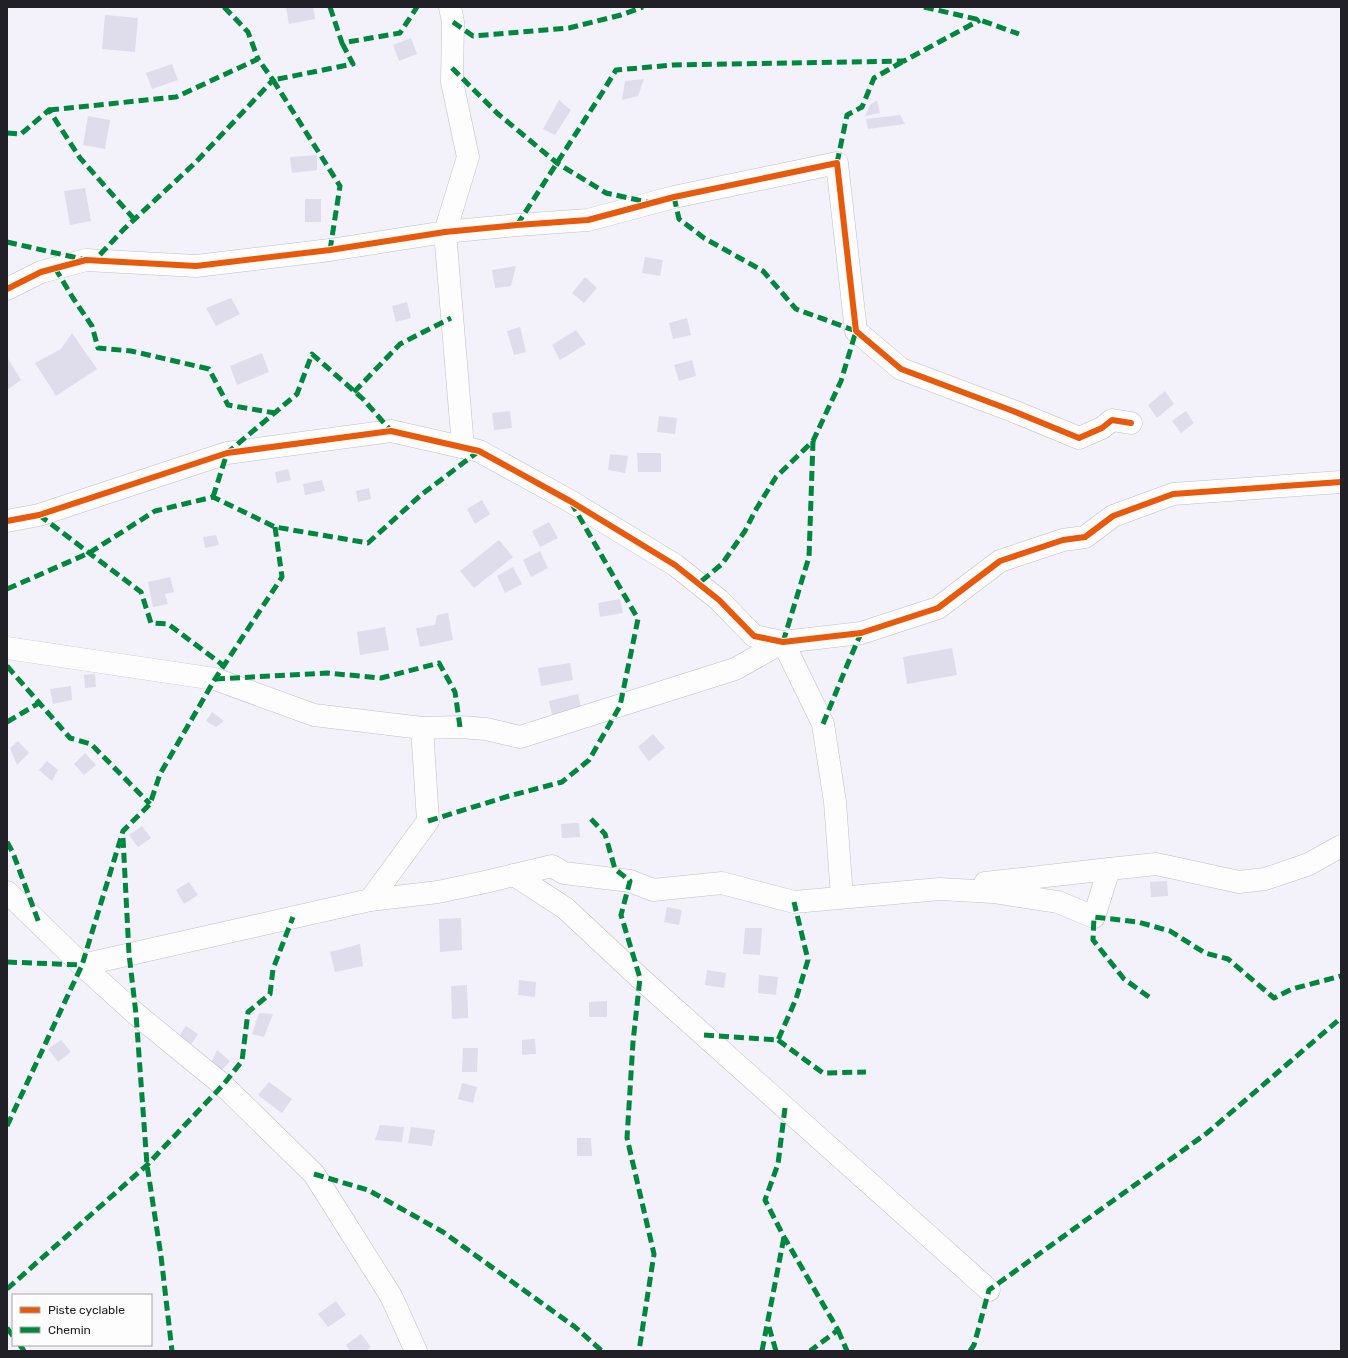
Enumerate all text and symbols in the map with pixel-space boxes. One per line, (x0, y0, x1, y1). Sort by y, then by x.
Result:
legend (12, 1294, 152, 1346)
text: Piste cyclable (48, 1303, 125, 1317)
text: Chemin (48, 1323, 91, 1337)

